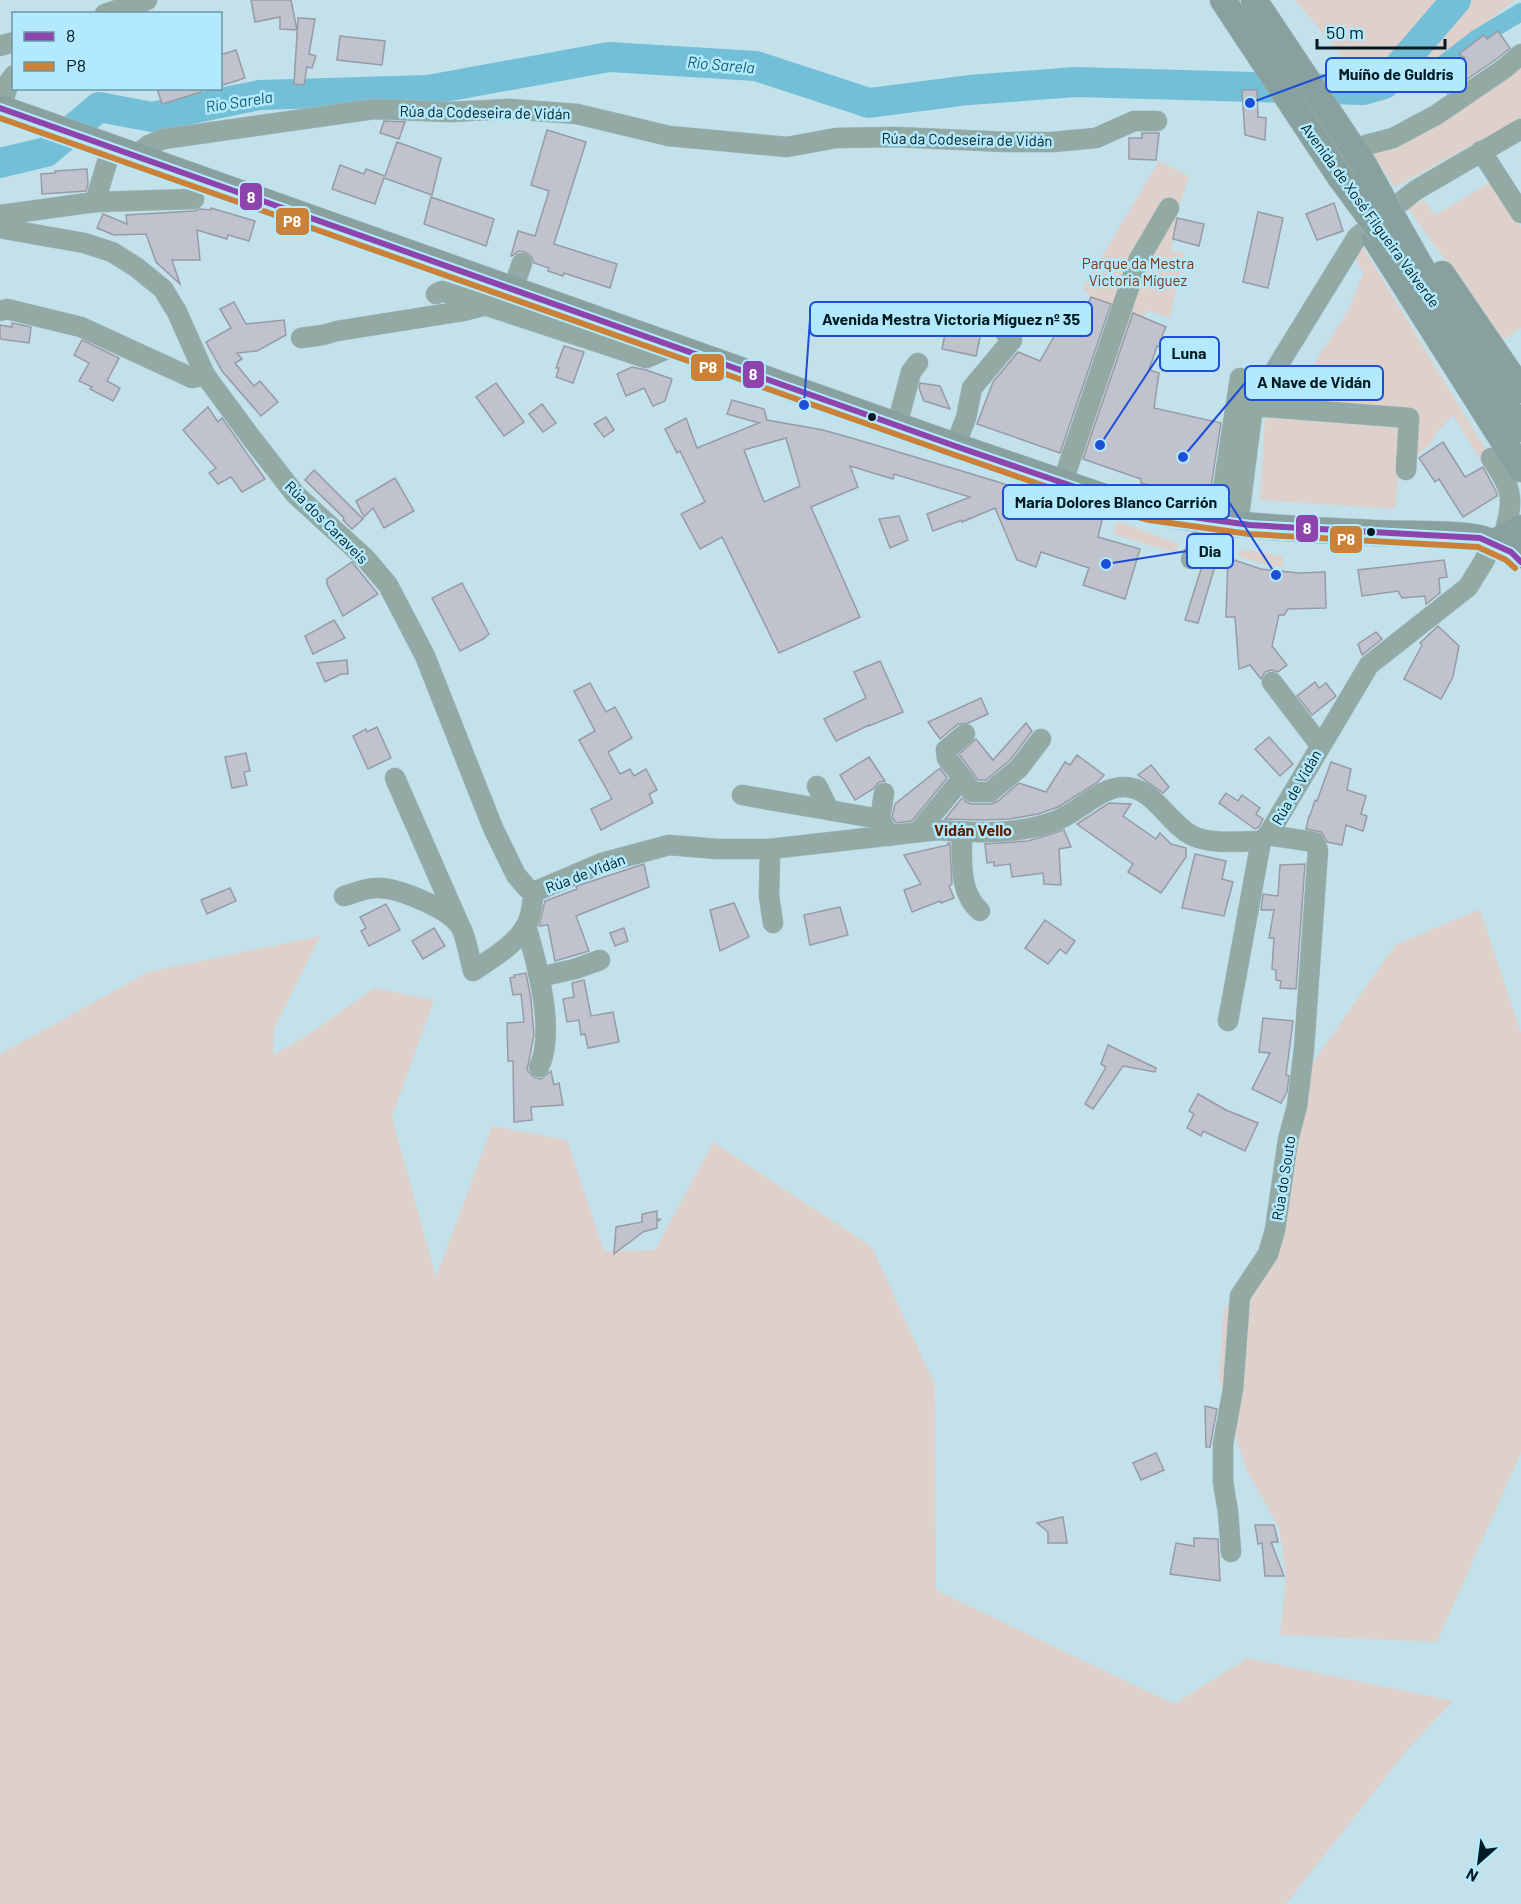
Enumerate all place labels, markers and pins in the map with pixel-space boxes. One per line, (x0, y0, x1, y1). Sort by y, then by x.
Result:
callout: Muíño de Guldrís (1326, 58, 1466, 92)
callout: Avenida Mestra Victoria Míguez nº 35 (810, 302, 1092, 336)
callout: Luna (1160, 337, 1219, 371)
callout: A Nave de Vidán (1245, 366, 1383, 400)
unlabelled marker (866, 411, 878, 423)
callout: María Dolores Blanco Carrión (1003, 485, 1229, 519)
unlabelled marker (1365, 526, 1377, 538)
callout: Dia (1187, 534, 1233, 568)

